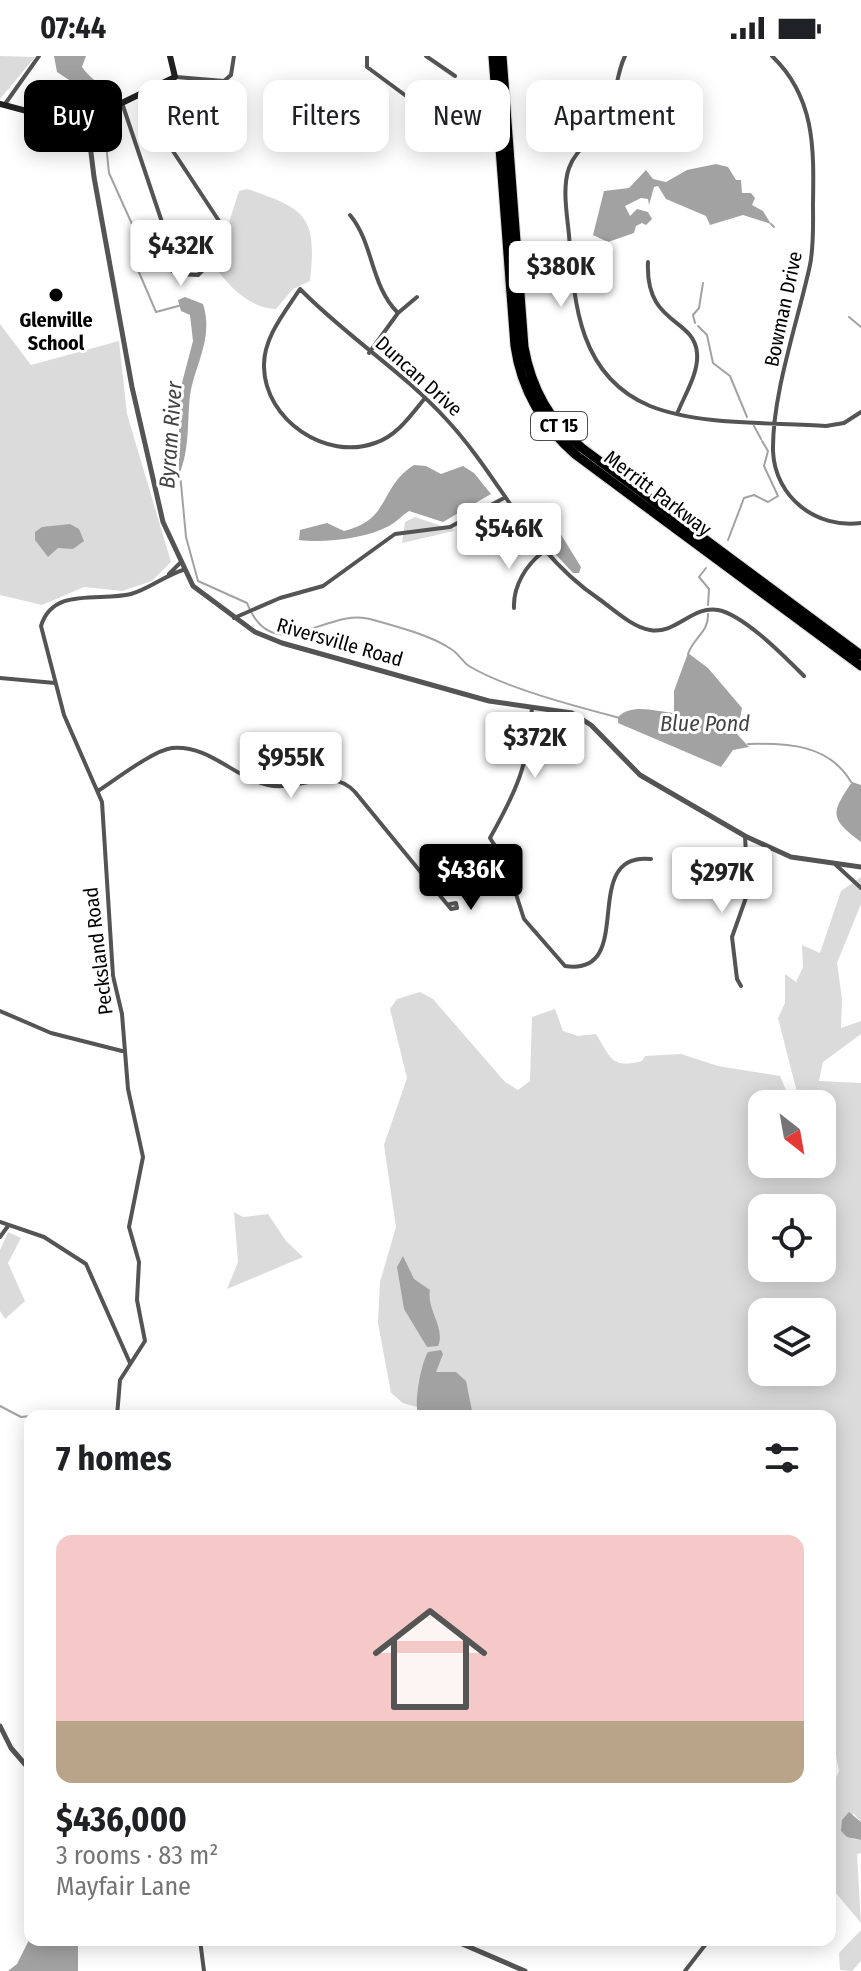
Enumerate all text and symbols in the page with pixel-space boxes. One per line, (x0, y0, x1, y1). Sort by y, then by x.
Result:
text: 07:44 (40, 10, 106, 46)
chip: Buy (24, 80, 122, 152)
chip: Rent (138, 80, 247, 152)
chip: Filters (263, 80, 389, 152)
chip: New (405, 80, 510, 152)
chip: Apartment (526, 80, 703, 152)
pin: $432K (125, 220, 237, 288)
text: $432K (148, 230, 214, 261)
pin: $380K (505, 241, 617, 309)
street label: Bowman Drive (759, 249, 807, 369)
text: $380K (527, 251, 595, 282)
marker: Glenville School (47, 286, 65, 304)
place label: Glenville School (19, 308, 93, 355)
street label: Duncan Drive (371, 331, 467, 421)
water label: Byram River (153, 379, 188, 490)
road number: CT 15 (531, 412, 587, 440)
street label: Merritt Parkway (600, 445, 716, 541)
pin: $546K (453, 503, 565, 571)
text: $546K (475, 513, 543, 544)
street label: Riversville Road (274, 613, 406, 671)
water label: Blue Pond (660, 710, 750, 737)
pin: $372K (479, 712, 591, 780)
text: $372K (503, 722, 567, 753)
pin: $955K (235, 732, 347, 800)
text: $955K (258, 742, 324, 773)
pin: $436K (415, 844, 527, 912)
pin: $297K (666, 847, 778, 915)
text: $436K (437, 854, 505, 885)
text: $297K (690, 857, 754, 888)
street label: Pecksland Road (78, 886, 118, 1016)
north arrow (748, 1090, 836, 1178)
map controls (748, 1090, 836, 1386)
button: locate (748, 1194, 836, 1282)
button: layers (748, 1298, 836, 1386)
icon: filters (760, 1436, 804, 1480)
text: 7 homes (56, 1438, 172, 1479)
icon: home (358, 1587, 502, 1731)
text: $436,000 (56, 1799, 187, 1840)
text: 3 rooms · 83 m² (56, 1840, 218, 1871)
text: Mayfair Lane (56, 1871, 191, 1902)

